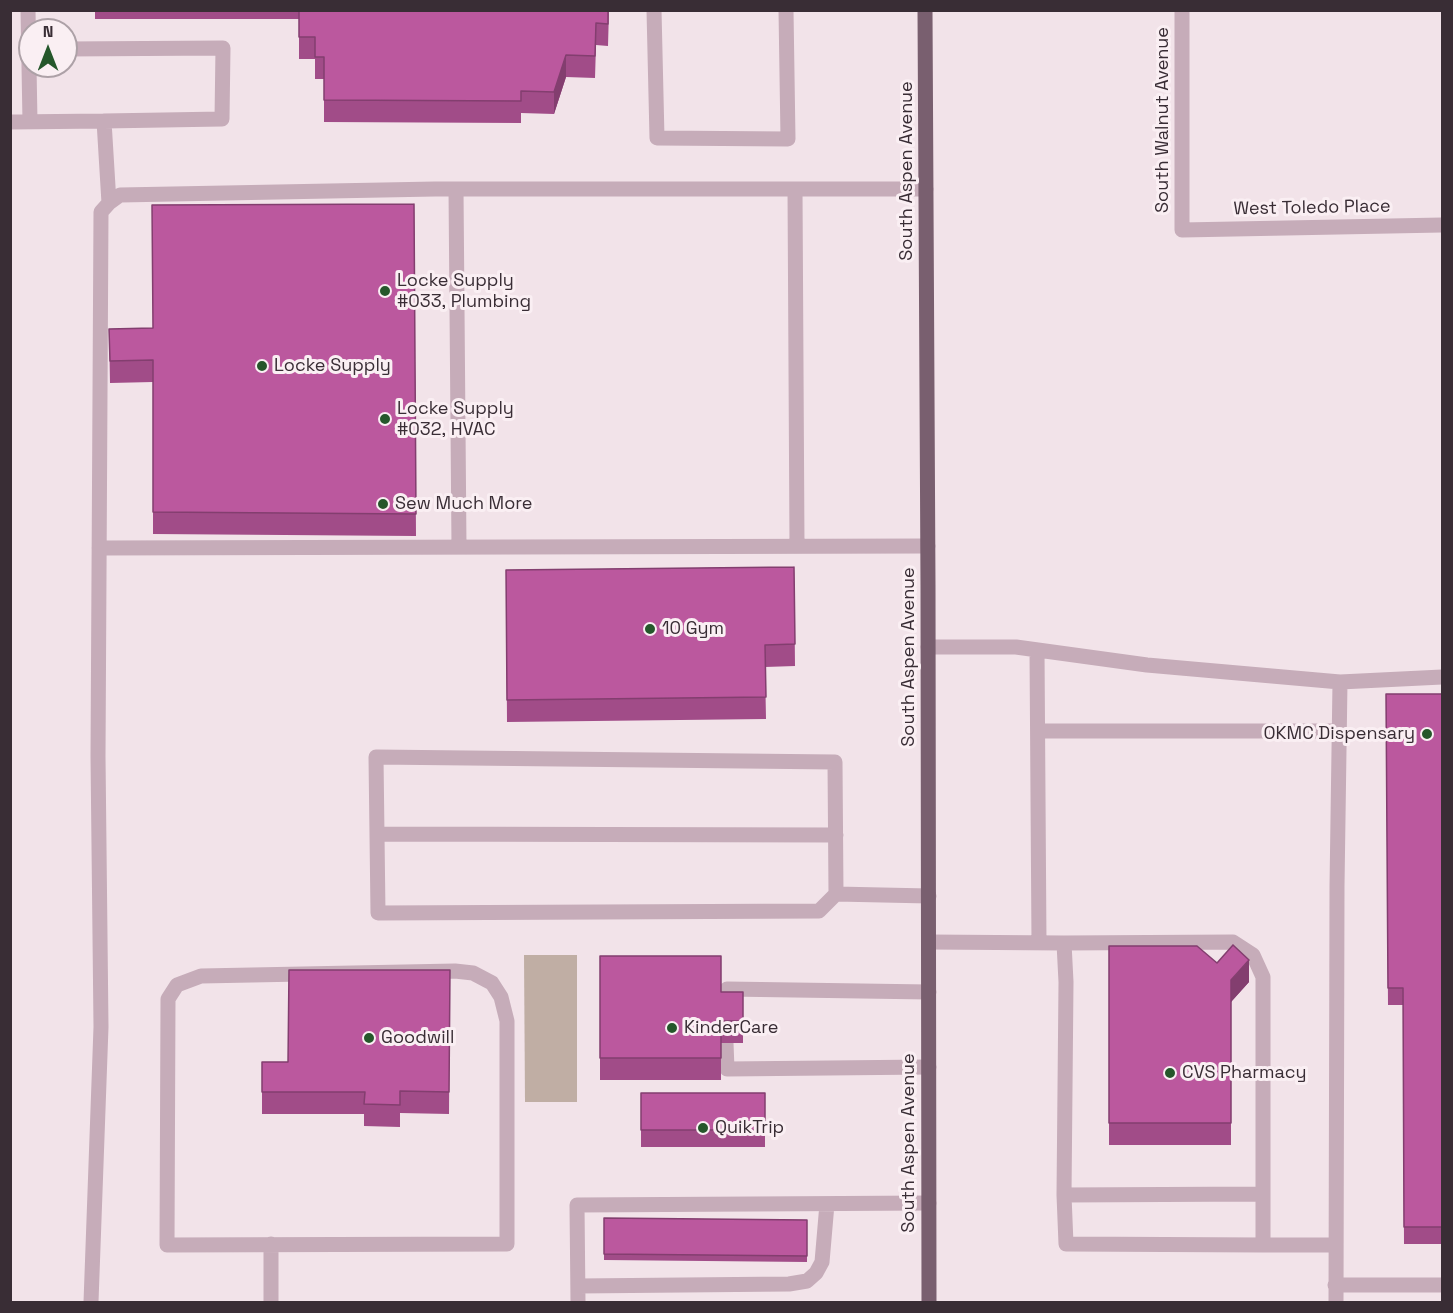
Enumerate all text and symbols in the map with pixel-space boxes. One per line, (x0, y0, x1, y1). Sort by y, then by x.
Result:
north arrow (18, 18, 78, 78)
text: N (43, 21, 53, 42)
street label: South Walnut Avenue (1152, 27, 1174, 213)
street label: South Aspen Avenue (896, 81, 918, 261)
street label: West Toledo Place (1233, 196, 1391, 220)
place label: Locke Supply #033, Plumbing (397, 270, 531, 312)
marker: Locke Supply #033, Plumbing (378, 284, 392, 298)
place label: Locke Supply (274, 355, 391, 377)
marker: Locke Supply (255, 359, 269, 373)
place label: Locke Supply #032, HVAC (397, 398, 514, 440)
marker: Locke Supply #032, HVAC (378, 412, 392, 426)
place label: Sew Much More (395, 493, 532, 515)
marker: Sew Much More (376, 497, 390, 511)
street label: South Aspen Avenue (898, 567, 920, 747)
place label: 10 Gym (662, 618, 724, 640)
marker: 10 Gym (643, 622, 657, 636)
place label: OKMC Dispensary (1264, 723, 1415, 745)
marker: OKMC Dispensary (1420, 727, 1434, 741)
place label: KinderCare (684, 1017, 778, 1039)
marker: KinderCare (665, 1021, 679, 1035)
place label: Goodwill (381, 1027, 454, 1049)
marker: Goodwill (362, 1031, 376, 1045)
street label: South Aspen Avenue (898, 1053, 920, 1233)
place label: CVS Pharmacy (1182, 1062, 1306, 1084)
marker: CVS Pharmacy (1163, 1066, 1177, 1080)
place label: QuikTrip (715, 1117, 784, 1139)
marker: QuikTrip (696, 1121, 710, 1135)

